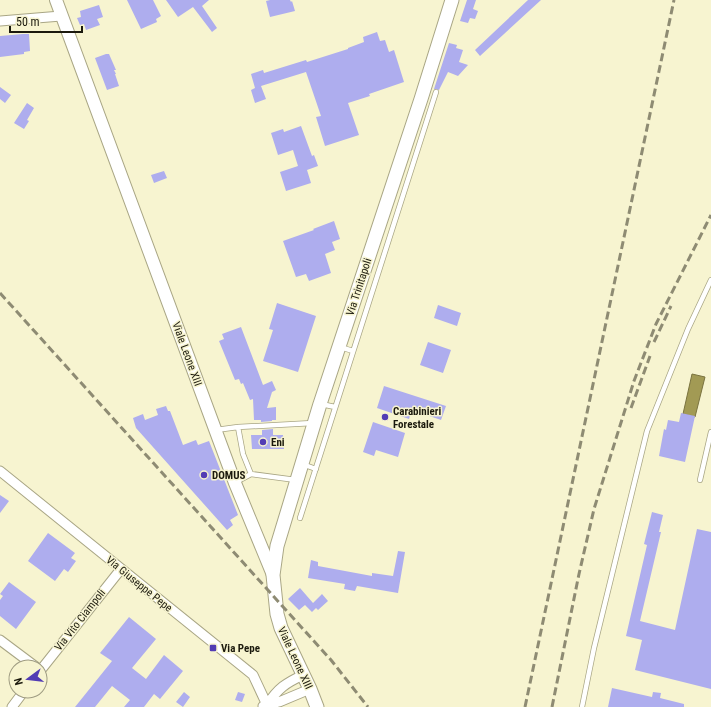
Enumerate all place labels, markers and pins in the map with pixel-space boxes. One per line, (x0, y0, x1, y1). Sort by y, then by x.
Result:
place label: Carabinieri Forestale (393, 405, 441, 431)
marker: Carabinieri Forestale (380, 412, 390, 422)
place label: Eni (271, 436, 285, 449)
marker: Eni (258, 437, 268, 447)
place label: DOMUS (212, 469, 245, 482)
marker: DOMUS (199, 470, 209, 480)
place label: Via Pepe (221, 642, 260, 655)
marker: Via Pepe (208, 643, 218, 653)

